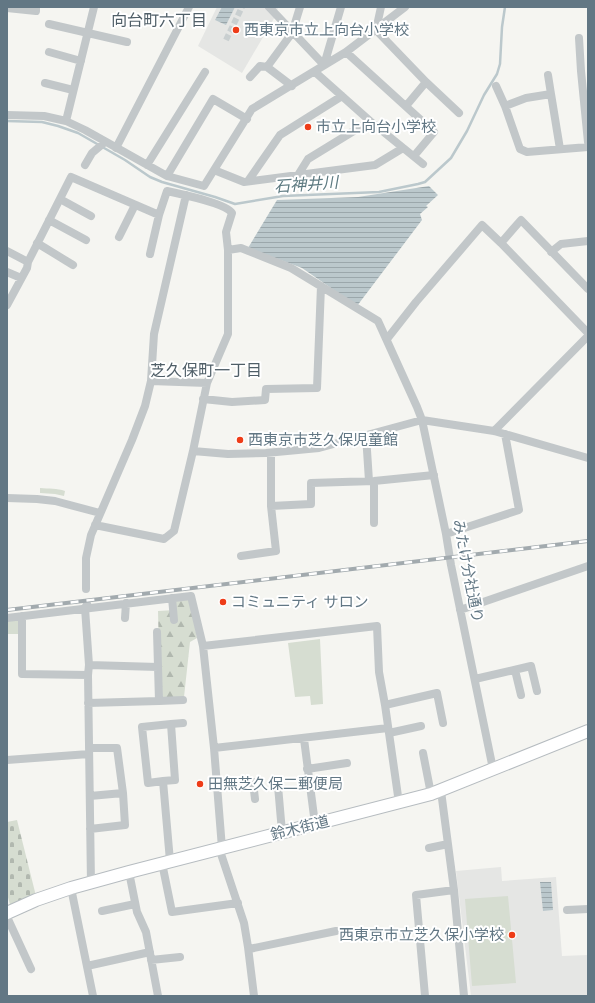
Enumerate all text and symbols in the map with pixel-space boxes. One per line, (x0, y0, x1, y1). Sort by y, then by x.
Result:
district label: 向台町六丁目 (111, 10, 207, 29)
place label: 西東京市立上向台小学校 (244, 20, 409, 38)
marker: 西東京市立上向台小学校 (231, 25, 241, 35)
place label: 市立上向台小学校 (316, 117, 436, 135)
marker: 市立上向台小学校 (303, 122, 313, 132)
water label: 石神井川 (273, 172, 341, 195)
district label: 芝久保町一丁目 (150, 360, 262, 379)
place label: 西東京市芝久保児童館 (248, 430, 398, 448)
marker: 西東京市芝久保児童館 (235, 435, 245, 445)
street label: みたけ分社通り (450, 518, 488, 624)
place label: コミュニティ サロン (231, 592, 368, 610)
marker: コミュニティ サロン (218, 597, 228, 607)
place label: 田無芝久保二郵便局 (208, 774, 343, 792)
marker: 田無芝久保二郵便局 (195, 779, 205, 789)
street label: 鈴木街道 (268, 811, 331, 843)
place label: 西東京市立芝久保小学校 (339, 925, 504, 943)
marker: 西東京市立芝久保小学校 (507, 930, 517, 940)

